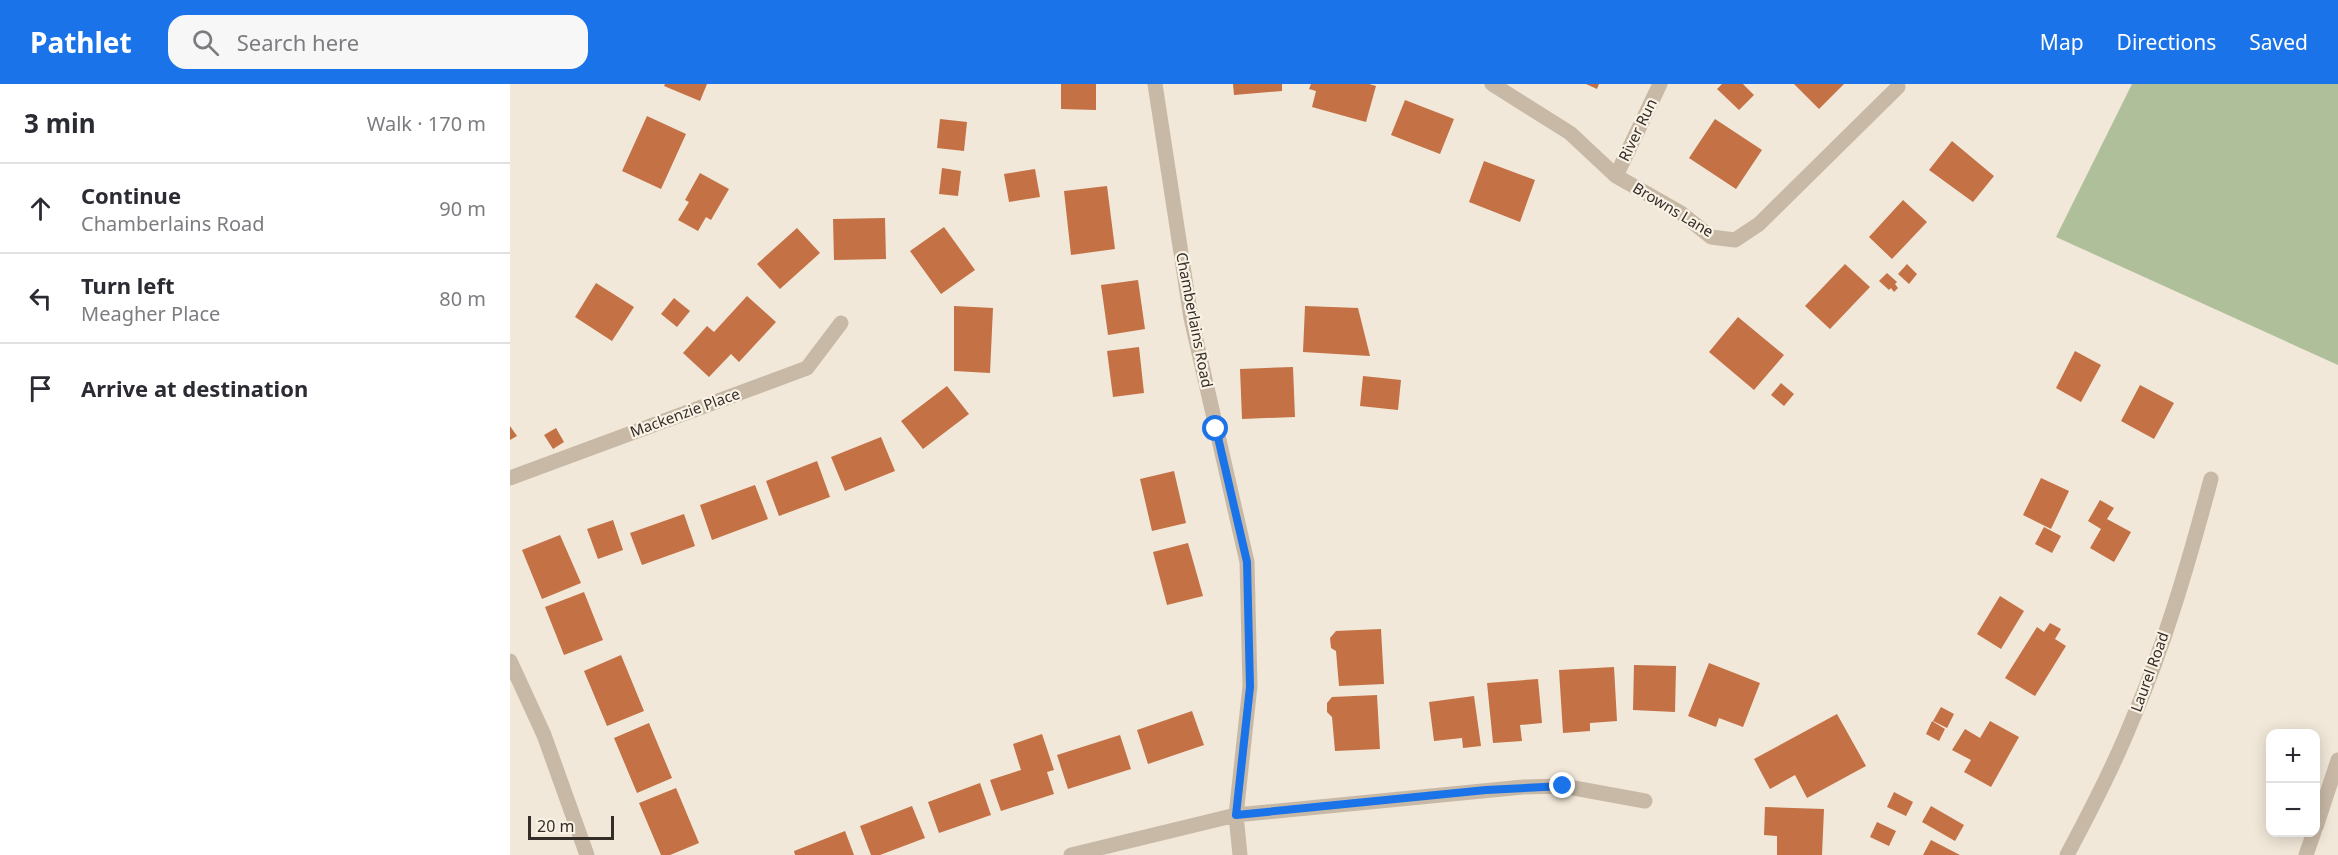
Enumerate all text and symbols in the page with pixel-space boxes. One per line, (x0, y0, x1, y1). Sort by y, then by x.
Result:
search box (168, 15, 588, 69)
text: Pathlet (30, 23, 132, 61)
icon: search (189, 26, 222, 59)
text: Search here (237, 27, 359, 57)
text: Map (2040, 28, 2084, 56)
text: Directions (2117, 28, 2216, 56)
text: Saved (2249, 28, 2308, 56)
street label: River Run (1613, 95, 1661, 164)
text: 3 min (24, 105, 96, 141)
text: Walk · 170 m (367, 110, 486, 137)
street label: Browns Lane (1630, 177, 1717, 241)
text: Continue (81, 180, 181, 210)
icon: ahead (24, 192, 57, 225)
text: 90 m (439, 195, 486, 222)
text: Chamberlains Road (81, 210, 265, 237)
street label: Chamberlains Road (1172, 250, 1218, 389)
text: Turn left (81, 270, 175, 300)
icon: left (24, 282, 57, 315)
text: 80 m (439, 285, 486, 312)
text: Meagher Place (81, 300, 220, 327)
icon: arrive (24, 372, 57, 405)
text: Arrive at destination (81, 373, 308, 403)
street label: Mackenzie Place (627, 383, 742, 441)
route start (1202, 415, 1228, 441)
street label: Laurel Road (2125, 629, 2173, 714)
map controls (2266, 729, 2320, 837)
button: + (2266, 729, 2320, 783)
route end (1549, 772, 1575, 798)
button: − (2266, 783, 2320, 837)
scale bar (528, 813, 614, 840)
text: 20 m (537, 815, 574, 837)

